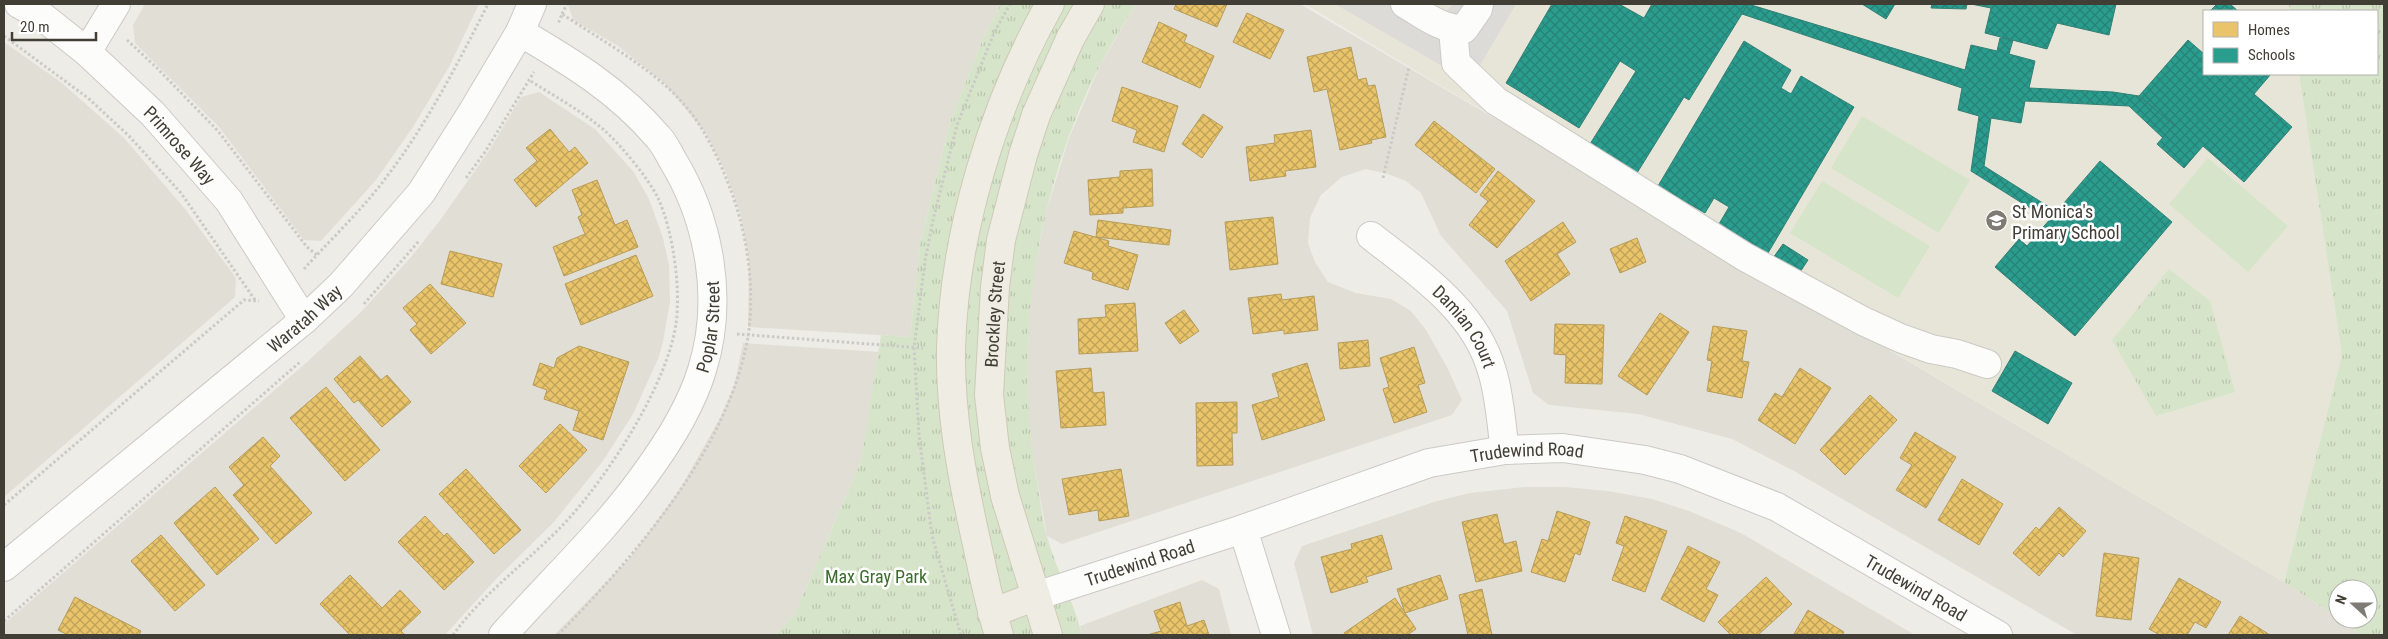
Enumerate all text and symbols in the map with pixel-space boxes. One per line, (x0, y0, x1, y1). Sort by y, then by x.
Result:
scale bar (12, 10, 96, 42)
legend (2203, 10, 2378, 75)
text: 20 m (20, 18, 50, 36)
text: Homes (2248, 21, 2290, 39)
text: Schools (2248, 46, 2295, 64)
street label: Primrose Way (140, 101, 220, 189)
place label: St Monica's Primary School (2012, 201, 2120, 243)
school or university icon: St Monica's Primary School (1984, 209, 2008, 233)
street label: Brockley Street (980, 259, 1009, 368)
street label: Waratah Way (263, 279, 346, 356)
street label: Poplar Street (691, 280, 723, 375)
street label: Damian Court (1429, 280, 1501, 370)
street label: Trudewind Road (1469, 437, 1585, 466)
street label: Trudewind Road (1082, 535, 1197, 590)
street label: Trudewind Road (1861, 550, 1971, 625)
park label: Max Gray Park (825, 566, 927, 587)
north arrow (2328, 579, 2378, 629)
text: N (2332, 592, 2350, 606)

